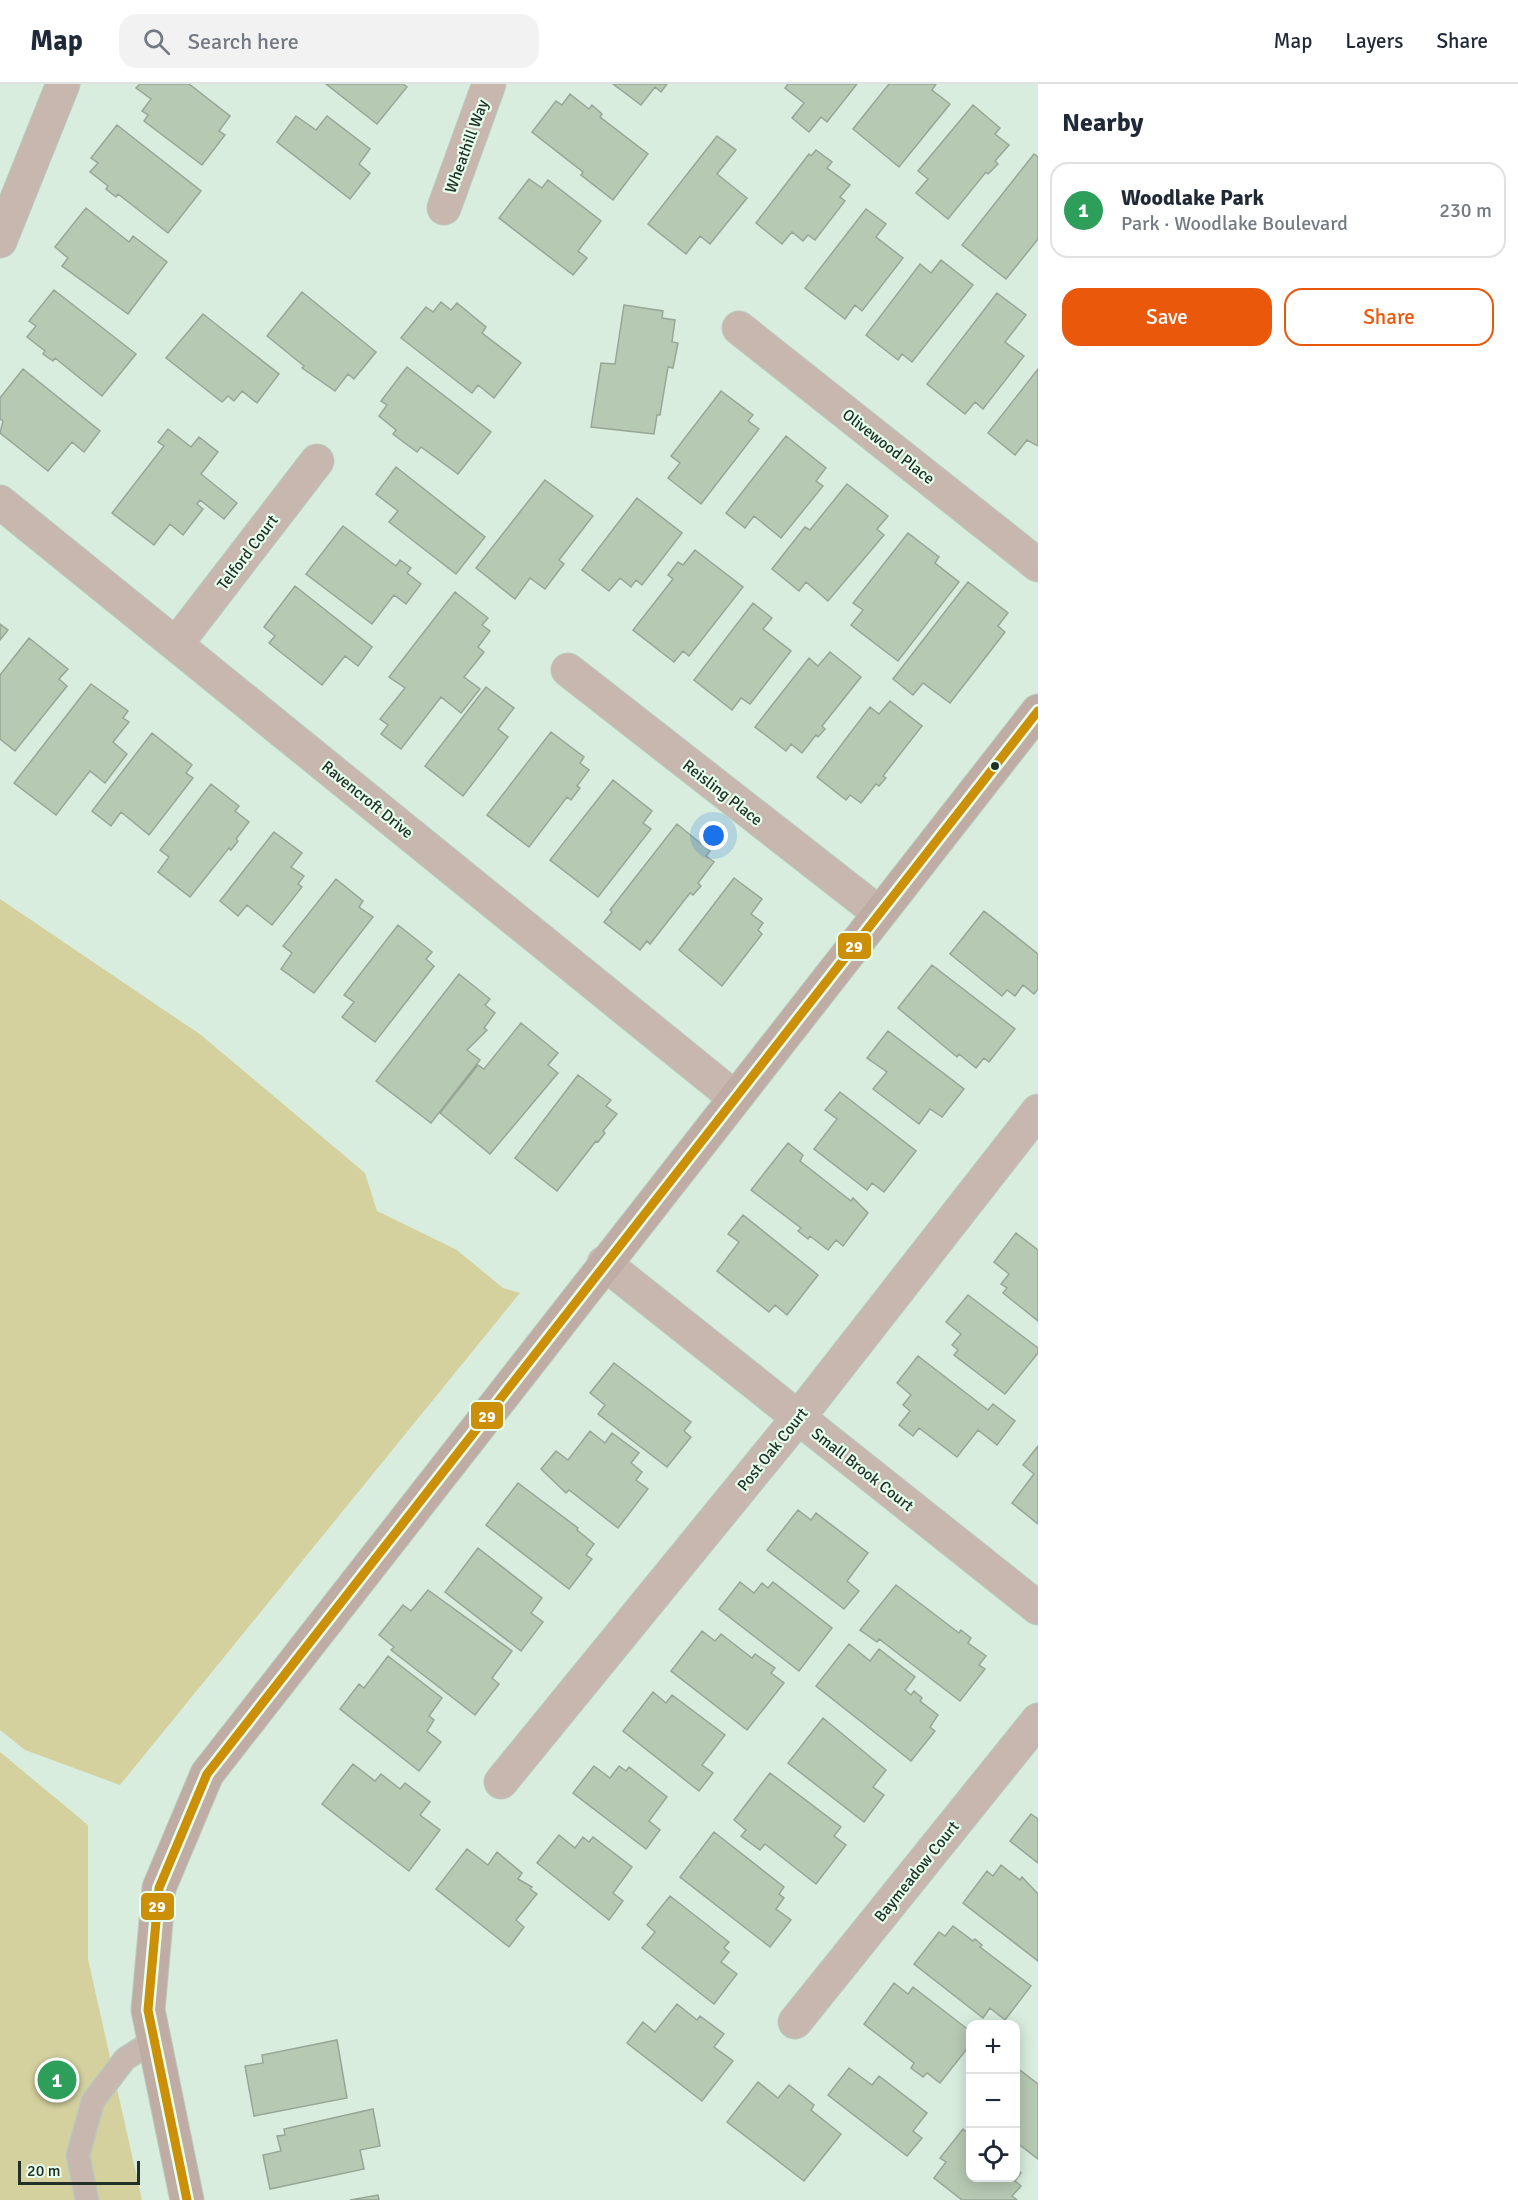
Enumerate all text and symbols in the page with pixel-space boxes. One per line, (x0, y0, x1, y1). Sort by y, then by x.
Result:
search box (119, 14, 539, 68)
text: Map (30, 24, 83, 58)
icon: search (140, 25, 173, 58)
text: Search here (188, 28, 299, 55)
text: Map (1274, 28, 1312, 54)
text: Layers (1345, 28, 1403, 54)
text: Share (1436, 28, 1488, 54)
street label: Wheathill Way (441, 96, 493, 196)
text: Nearby (1062, 107, 1143, 139)
text: Woodlake Park (1121, 184, 1264, 211)
text: 1 (1078, 198, 1089, 223)
text: 230 m (1439, 198, 1492, 223)
text: Park · Woodlake Boulevard (1121, 211, 1348, 236)
button: Save (1062, 288, 1272, 346)
button: Share (1284, 288, 1494, 346)
street label: Olivewood Place (838, 405, 938, 489)
street label: Telford Court (213, 511, 283, 594)
street label: Reisling Place (679, 755, 766, 830)
street label: Ravencroft Drive (317, 757, 417, 843)
unlabelled marker (989, 760, 1001, 772)
your location (699, 821, 728, 850)
line badge: 29 (837, 932, 872, 960)
text: 29 (845, 937, 863, 957)
line badge: 29 (470, 1401, 504, 1430)
street label: Post Oak Court (733, 1404, 813, 1495)
text: 29 (478, 1407, 496, 1427)
street label: Small Brook Court (807, 1424, 918, 1516)
street label: Baymeadow Court (870, 1817, 964, 1926)
line badge: 29 (140, 1892, 175, 1921)
text: 29 (148, 1897, 166, 1917)
map controls (966, 2020, 1020, 2182)
button: + (966, 2020, 1020, 2074)
pin: 1 (38, 2058, 76, 2102)
button: − (966, 2074, 1020, 2128)
button: locate (966, 2128, 1020, 2182)
scale bar (18, 2158, 140, 2186)
text: 20 m (27, 2161, 61, 2181)

